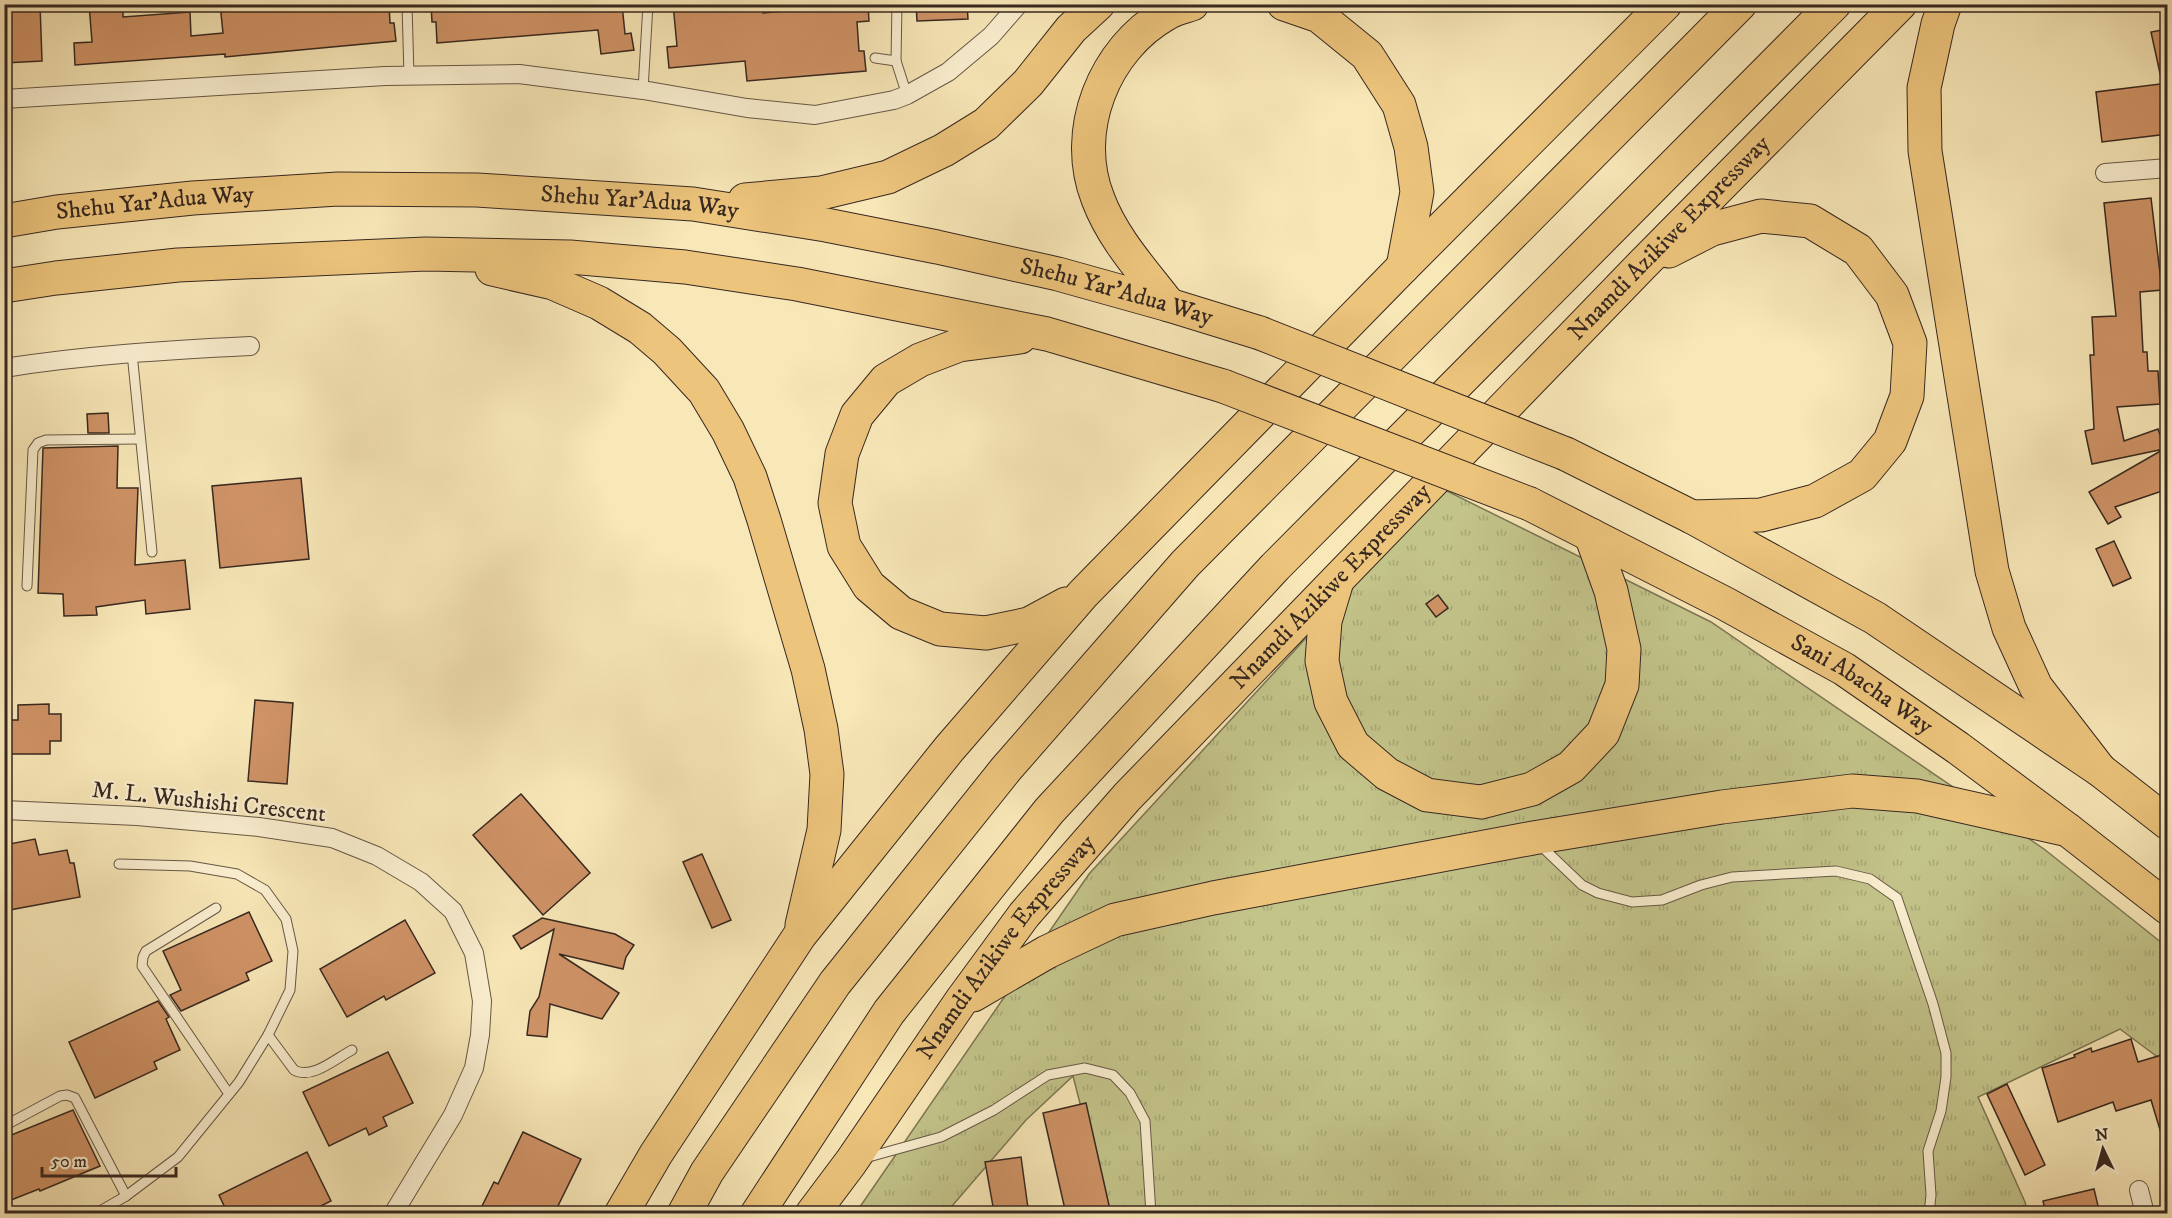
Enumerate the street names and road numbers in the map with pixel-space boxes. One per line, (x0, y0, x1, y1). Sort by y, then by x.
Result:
street label: Nnamdi Azikiwe Expressway (1562, 129, 1777, 347)
street label: Shehu Yar'Adua Way (54, 179, 255, 227)
street label: Shehu Yar'Adua Way (540, 179, 741, 226)
street label: Shehu Yar'Adua Way (1017, 251, 1217, 333)
street label: Nnamdi Azikiwe Expressway (1224, 477, 1438, 696)
street label: Sani Abacha Way (1785, 628, 1939, 742)
street label: M. L. Wushishi Crescent (91, 775, 328, 829)
street label: Nnamdi Azikiwe Expressway (910, 828, 1102, 1066)

